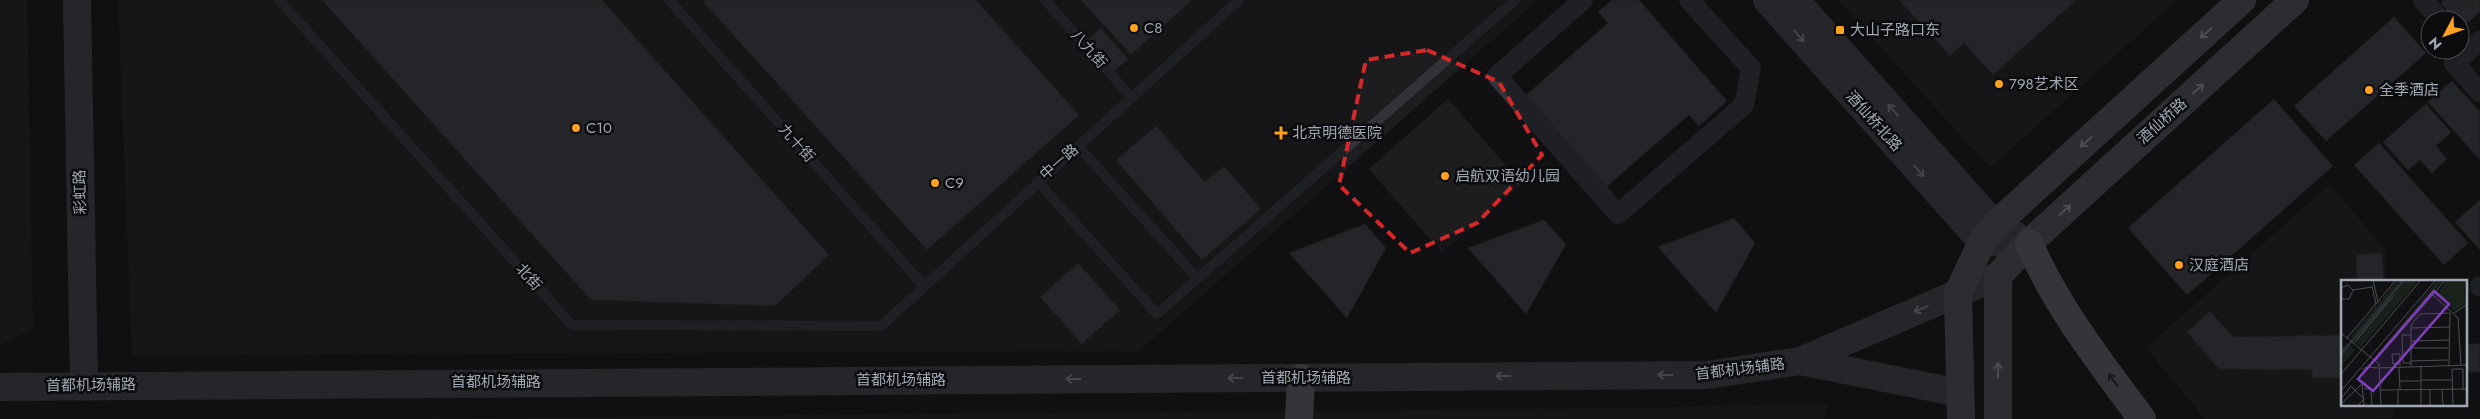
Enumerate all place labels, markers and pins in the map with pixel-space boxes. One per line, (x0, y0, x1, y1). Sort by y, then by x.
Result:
place label: C8 (1144, 17, 1162, 39)
place label: 大山子路口东 (1850, 19, 1940, 41)
marker: C8 (1128, 22, 1140, 34)
marker: 大山子路口东 (1834, 24, 1846, 36)
place label: 798艺术区 (2009, 73, 2079, 95)
marker: 798艺术区 (1993, 78, 2005, 90)
place label: 全季酒店 (2379, 79, 2439, 101)
marker: 全季酒店 (2363, 84, 2375, 96)
place label: C10 (586, 117, 612, 139)
marker: C10 (570, 122, 582, 134)
place label: 北京明德医院 (1292, 122, 1382, 144)
marker: 北京明德医院 (1274, 126, 1288, 140)
place label: 启航双语幼儿园 (1455, 165, 1560, 187)
marker: 启航双语幼儿园 (1439, 170, 1451, 182)
place label: C9 (945, 172, 964, 194)
marker: C9 (929, 177, 941, 189)
place label: 汉庭酒店 (2189, 254, 2249, 276)
marker: 汉庭酒店 (2173, 259, 2185, 271)

